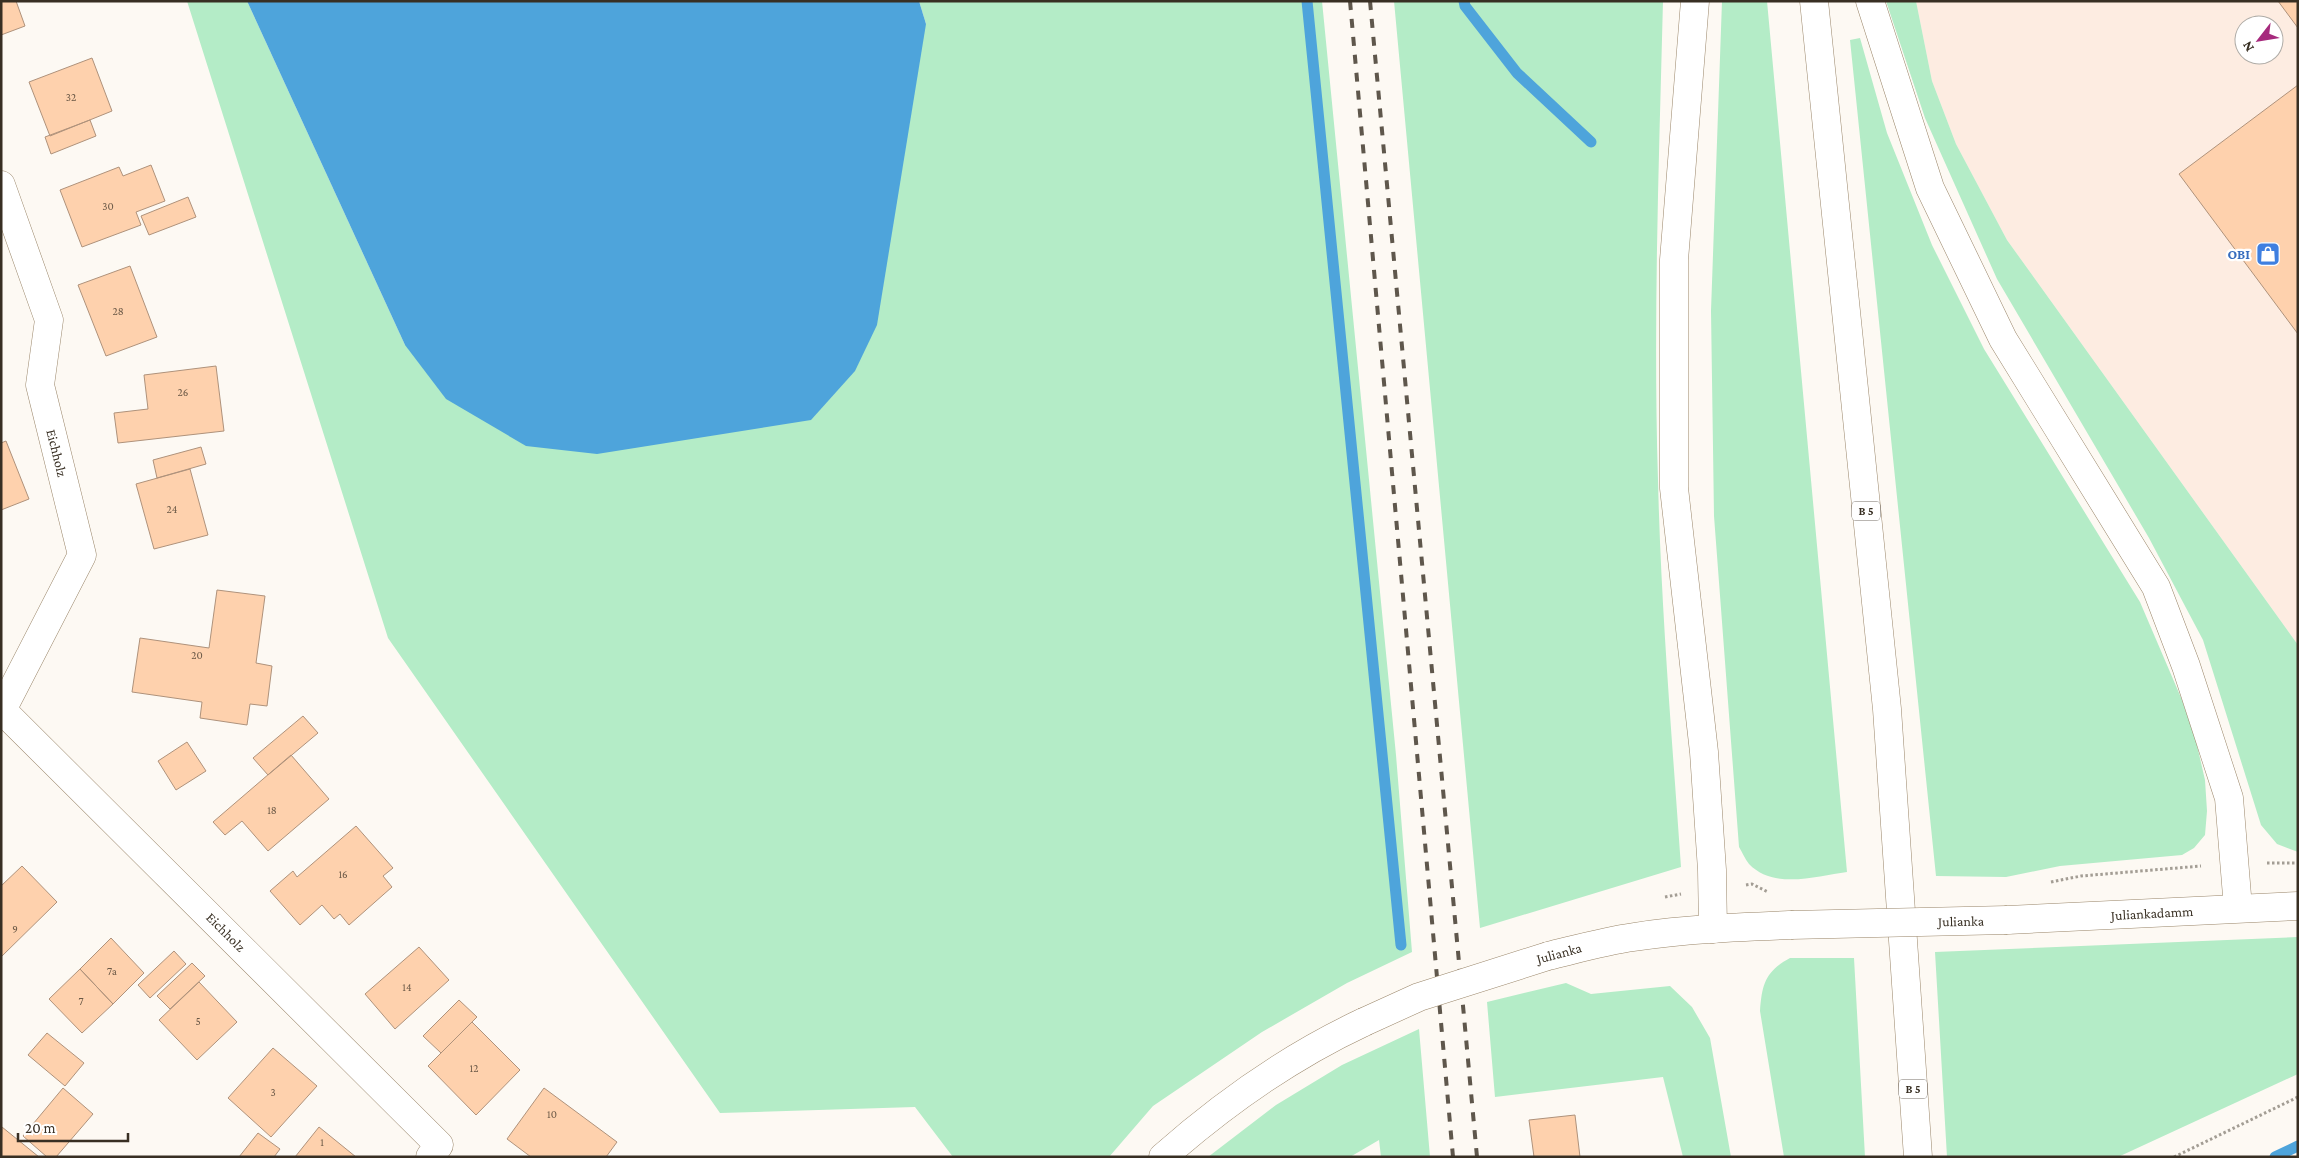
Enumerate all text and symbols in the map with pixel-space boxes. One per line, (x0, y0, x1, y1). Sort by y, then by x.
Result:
north arrow (2234, 15, 2284, 65)
text: N (2238, 38, 2257, 55)
house number: 32 (66, 91, 76, 103)
house number: 30 (102, 200, 114, 212)
shop icon: OBI (2255, 241, 2281, 267)
place label: OBI (2227, 246, 2250, 262)
house number: 28 (112, 305, 124, 317)
house number: 26 (178, 386, 188, 398)
street label: Eichholz (43, 427, 71, 479)
road number: B 5 (1852, 502, 1880, 520)
house number: 24 (167, 503, 178, 515)
house number: 20 (191, 649, 203, 661)
house number: 18 (267, 804, 277, 816)
house number: 16 (338, 868, 348, 880)
street label: Juliankadamm (2108, 903, 2194, 923)
street label: Eichholz (203, 909, 249, 955)
street label: Julianka (1936, 913, 1985, 929)
house number: 9 (12, 923, 18, 935)
street label: Julianka (1533, 939, 1584, 967)
house number: 7a (107, 965, 117, 977)
house number: 14 (402, 981, 412, 993)
house number: 7 (78, 995, 84, 1007)
house number: 5 (195, 1015, 201, 1027)
house number: 12 (470, 1062, 478, 1074)
road number: B 5 (1899, 1080, 1927, 1098)
house number: 3 (270, 1086, 276, 1098)
house number: 10 (547, 1108, 557, 1120)
scale bar (18, 1110, 128, 1142)
text: 20 m (25, 1120, 56, 1136)
house number: 1 (320, 1136, 324, 1148)

